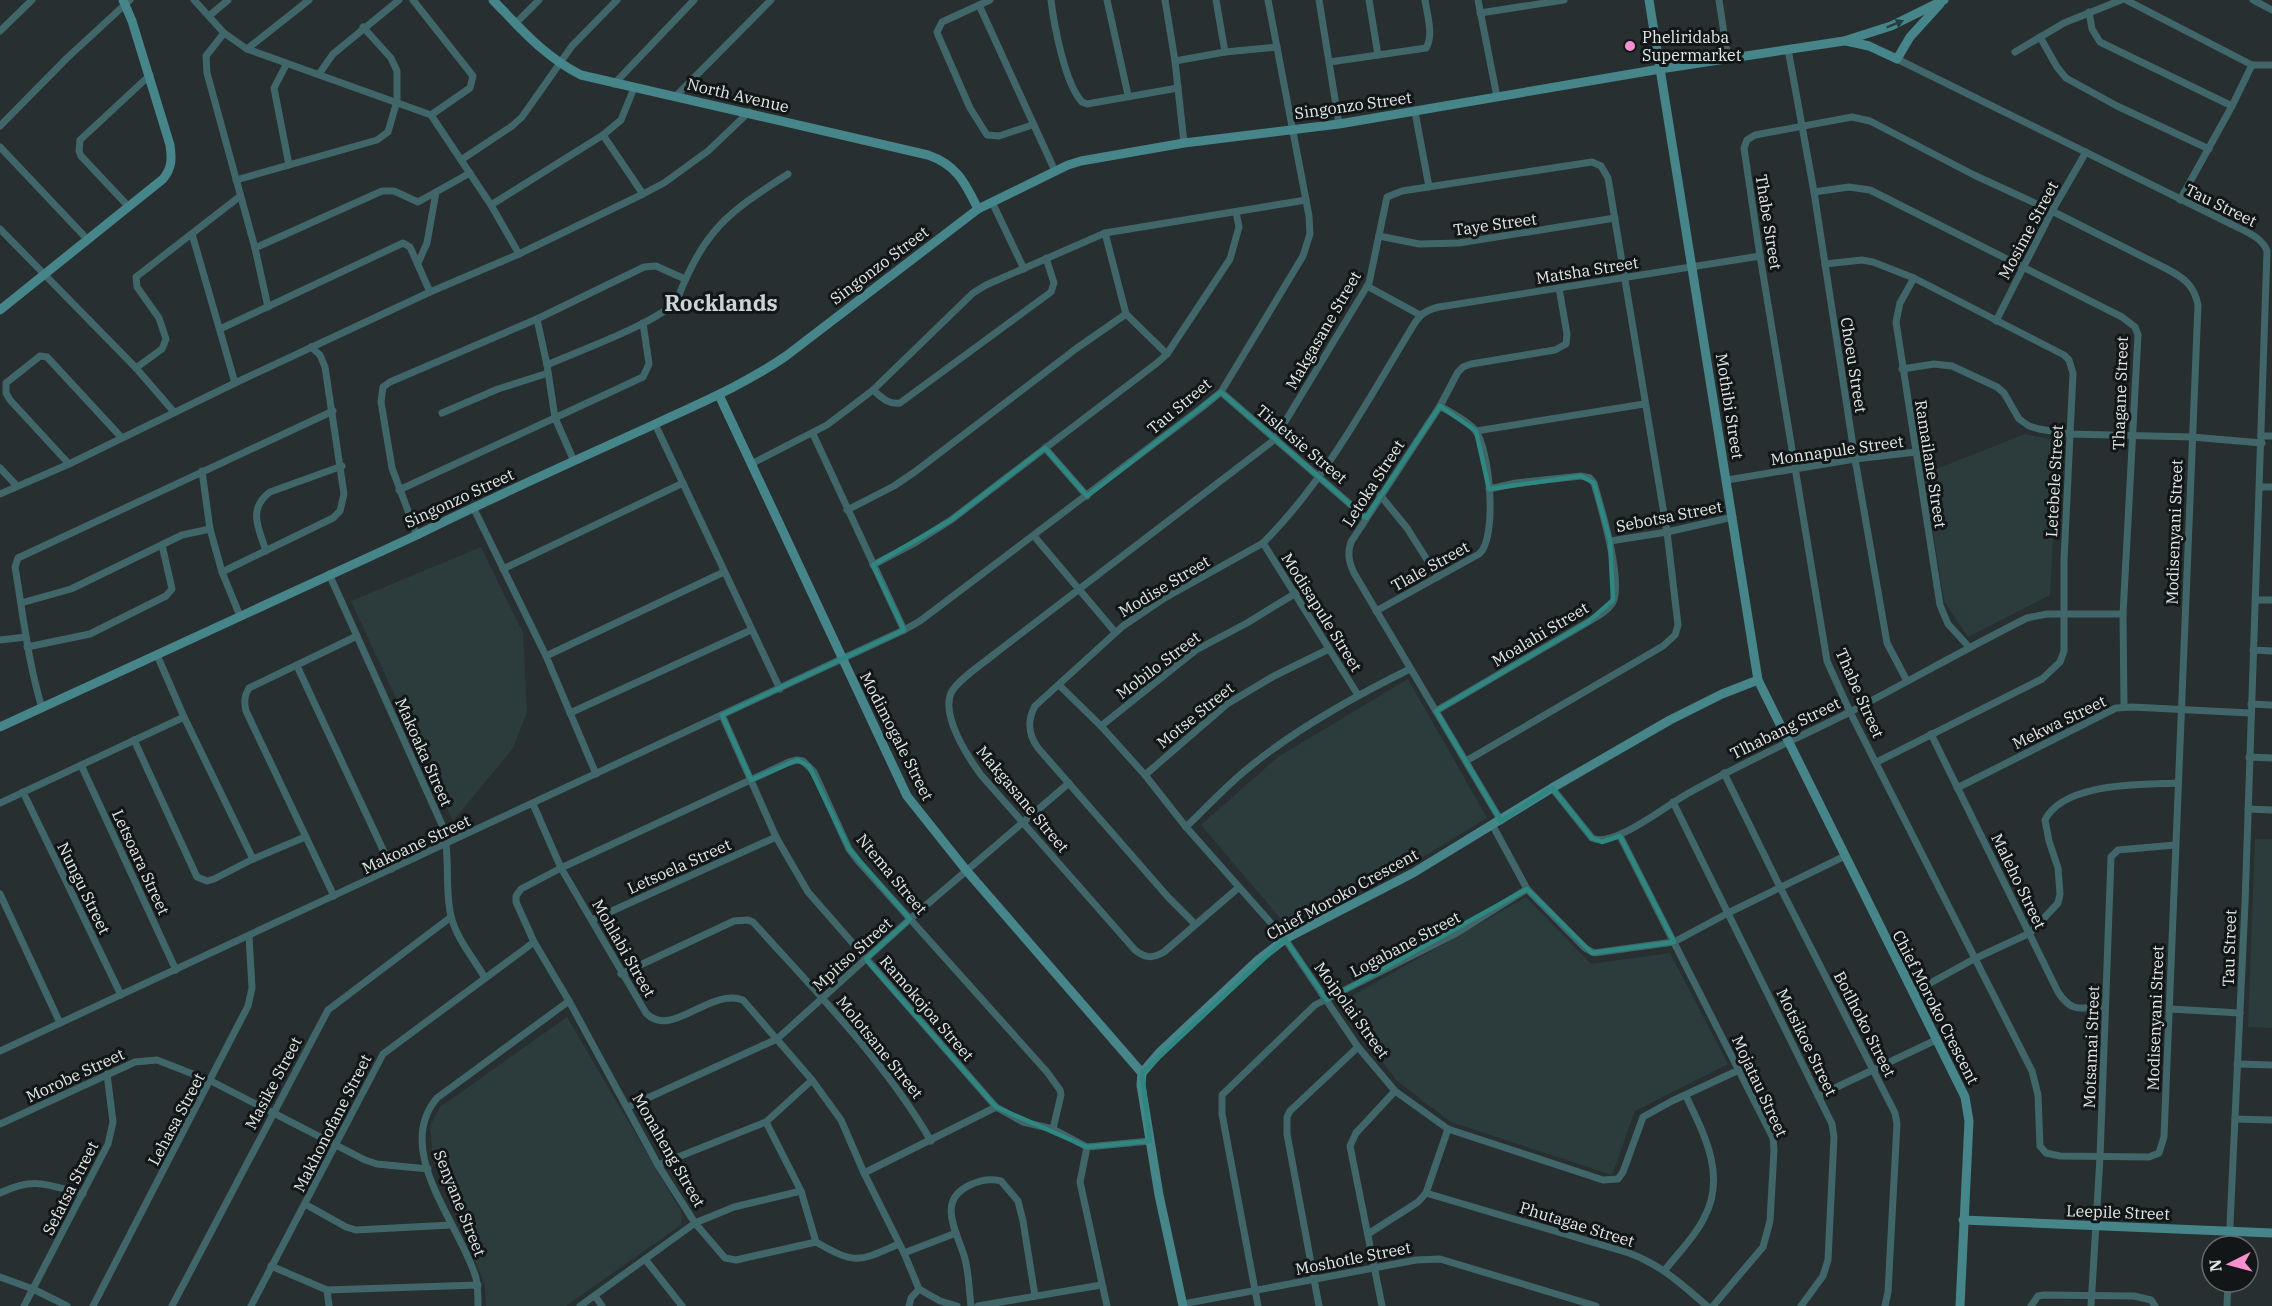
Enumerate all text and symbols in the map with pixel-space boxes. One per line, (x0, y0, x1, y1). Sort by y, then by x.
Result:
one-way arrow (1886, 19, 1904, 28)
place label: Pheliridaba Supermarket (1642, 27, 1742, 65)
marker: Pheliridaba Supermarket (1623, 39, 1637, 53)
street label: North Avenue (685, 74, 791, 116)
street label: Singonzo Street (1293, 87, 1413, 123)
street label: Thabe Street (1752, 173, 1786, 271)
street label: Mosime Street (1994, 177, 2062, 283)
street label: Tau Street (2182, 179, 2260, 231)
street label: Taye Street (1452, 208, 1538, 240)
street label: Singonzo Street (826, 221, 932, 309)
street label: Matsha Street (1534, 252, 1640, 288)
street label: Makgasane Street (1281, 267, 1365, 393)
district label: Rocklands (664, 288, 778, 317)
street label: Choeu Street (1837, 316, 1871, 415)
street label: Thagane Street (2108, 335, 2132, 450)
street label: Mothibi Street (1712, 352, 1748, 461)
street label: Tau Street (1143, 373, 1215, 438)
street label: Ramailane Street (1911, 398, 1951, 530)
street label: Tisletsie Street (1253, 400, 1352, 488)
street label: Letebele Street (2041, 424, 2067, 538)
street label: Monnapule Street (1769, 431, 1905, 469)
street label: Letoka Street (1338, 436, 1409, 530)
street label: Modisenyani Street (2161, 459, 2187, 605)
street label: Singonzo Street (401, 464, 517, 532)
street label: Sebotsa Street (1614, 496, 1724, 536)
street label: Tlale Street (1388, 536, 1473, 596)
street label: Modisapule Street (1277, 549, 1367, 675)
street label: Modise Street (1115, 551, 1214, 621)
street label: Moalahi Street (1488, 597, 1592, 671)
street label: Mobilo Street (1112, 627, 1204, 703)
street label: Thabe Street (1831, 645, 1889, 741)
street label: Modimogale Street (856, 668, 938, 804)
street label: Motse Street (1152, 678, 1238, 752)
street label: Mekwa Street (2009, 691, 2109, 753)
street label: Tlhabang Street (1727, 693, 1844, 763)
street label: Makoaka Street (391, 695, 457, 810)
street label: Makgasane Street (972, 742, 1074, 857)
street label: Letsoara Street (108, 806, 174, 918)
street label: Makoane Street (359, 810, 474, 878)
street label: Ntema Street (852, 830, 932, 919)
street label: Maleho Street (1987, 830, 2051, 932)
street label: Letsoela Street (624, 834, 734, 898)
street label: Nungu Street (53, 839, 115, 938)
street label: Chief Moroko Crescent (1263, 844, 1422, 944)
street label: Mohlabi Street (588, 896, 660, 1001)
street label: Logabane Street (1347, 906, 1464, 981)
street label: Tau Street (2218, 909, 2240, 987)
street label: Mpitso Street (808, 913, 896, 995)
street label: Chief Moroko Crescent (1888, 927, 1984, 1088)
street label: Modisenyani Street (2142, 945, 2168, 1091)
street label: Ramokojoa Street (876, 951, 979, 1065)
street label: Moipolai Street (1310, 958, 1394, 1062)
street label: Botlhoko Street (1830, 968, 1900, 1081)
street label: Motsikoe Street (1772, 985, 1842, 1099)
street label: Motsamai Street (2079, 985, 2103, 1109)
street label: Molotsane Street (832, 992, 928, 1103)
street label: Mojatau Street (1728, 1032, 1792, 1140)
street label: Masike Street (240, 1033, 306, 1133)
street label: Morobe Street (23, 1043, 128, 1106)
street label: Makhonofane Street (289, 1050, 376, 1195)
street label: Lehasa Street (143, 1069, 209, 1169)
street label: Monaheng Street (628, 1090, 710, 1211)
street label: Sefatsa Street (38, 1137, 102, 1238)
street label: Senyane Street (430, 1147, 490, 1259)
street label: Phutagae Street (1517, 1197, 1637, 1251)
street label: Leepile Street (2066, 1200, 2170, 1224)
north arrow (2200, 1234, 2260, 1294)
street label: Moshotle Street (1293, 1237, 1413, 1279)
text: N (2204, 1258, 2226, 1273)

